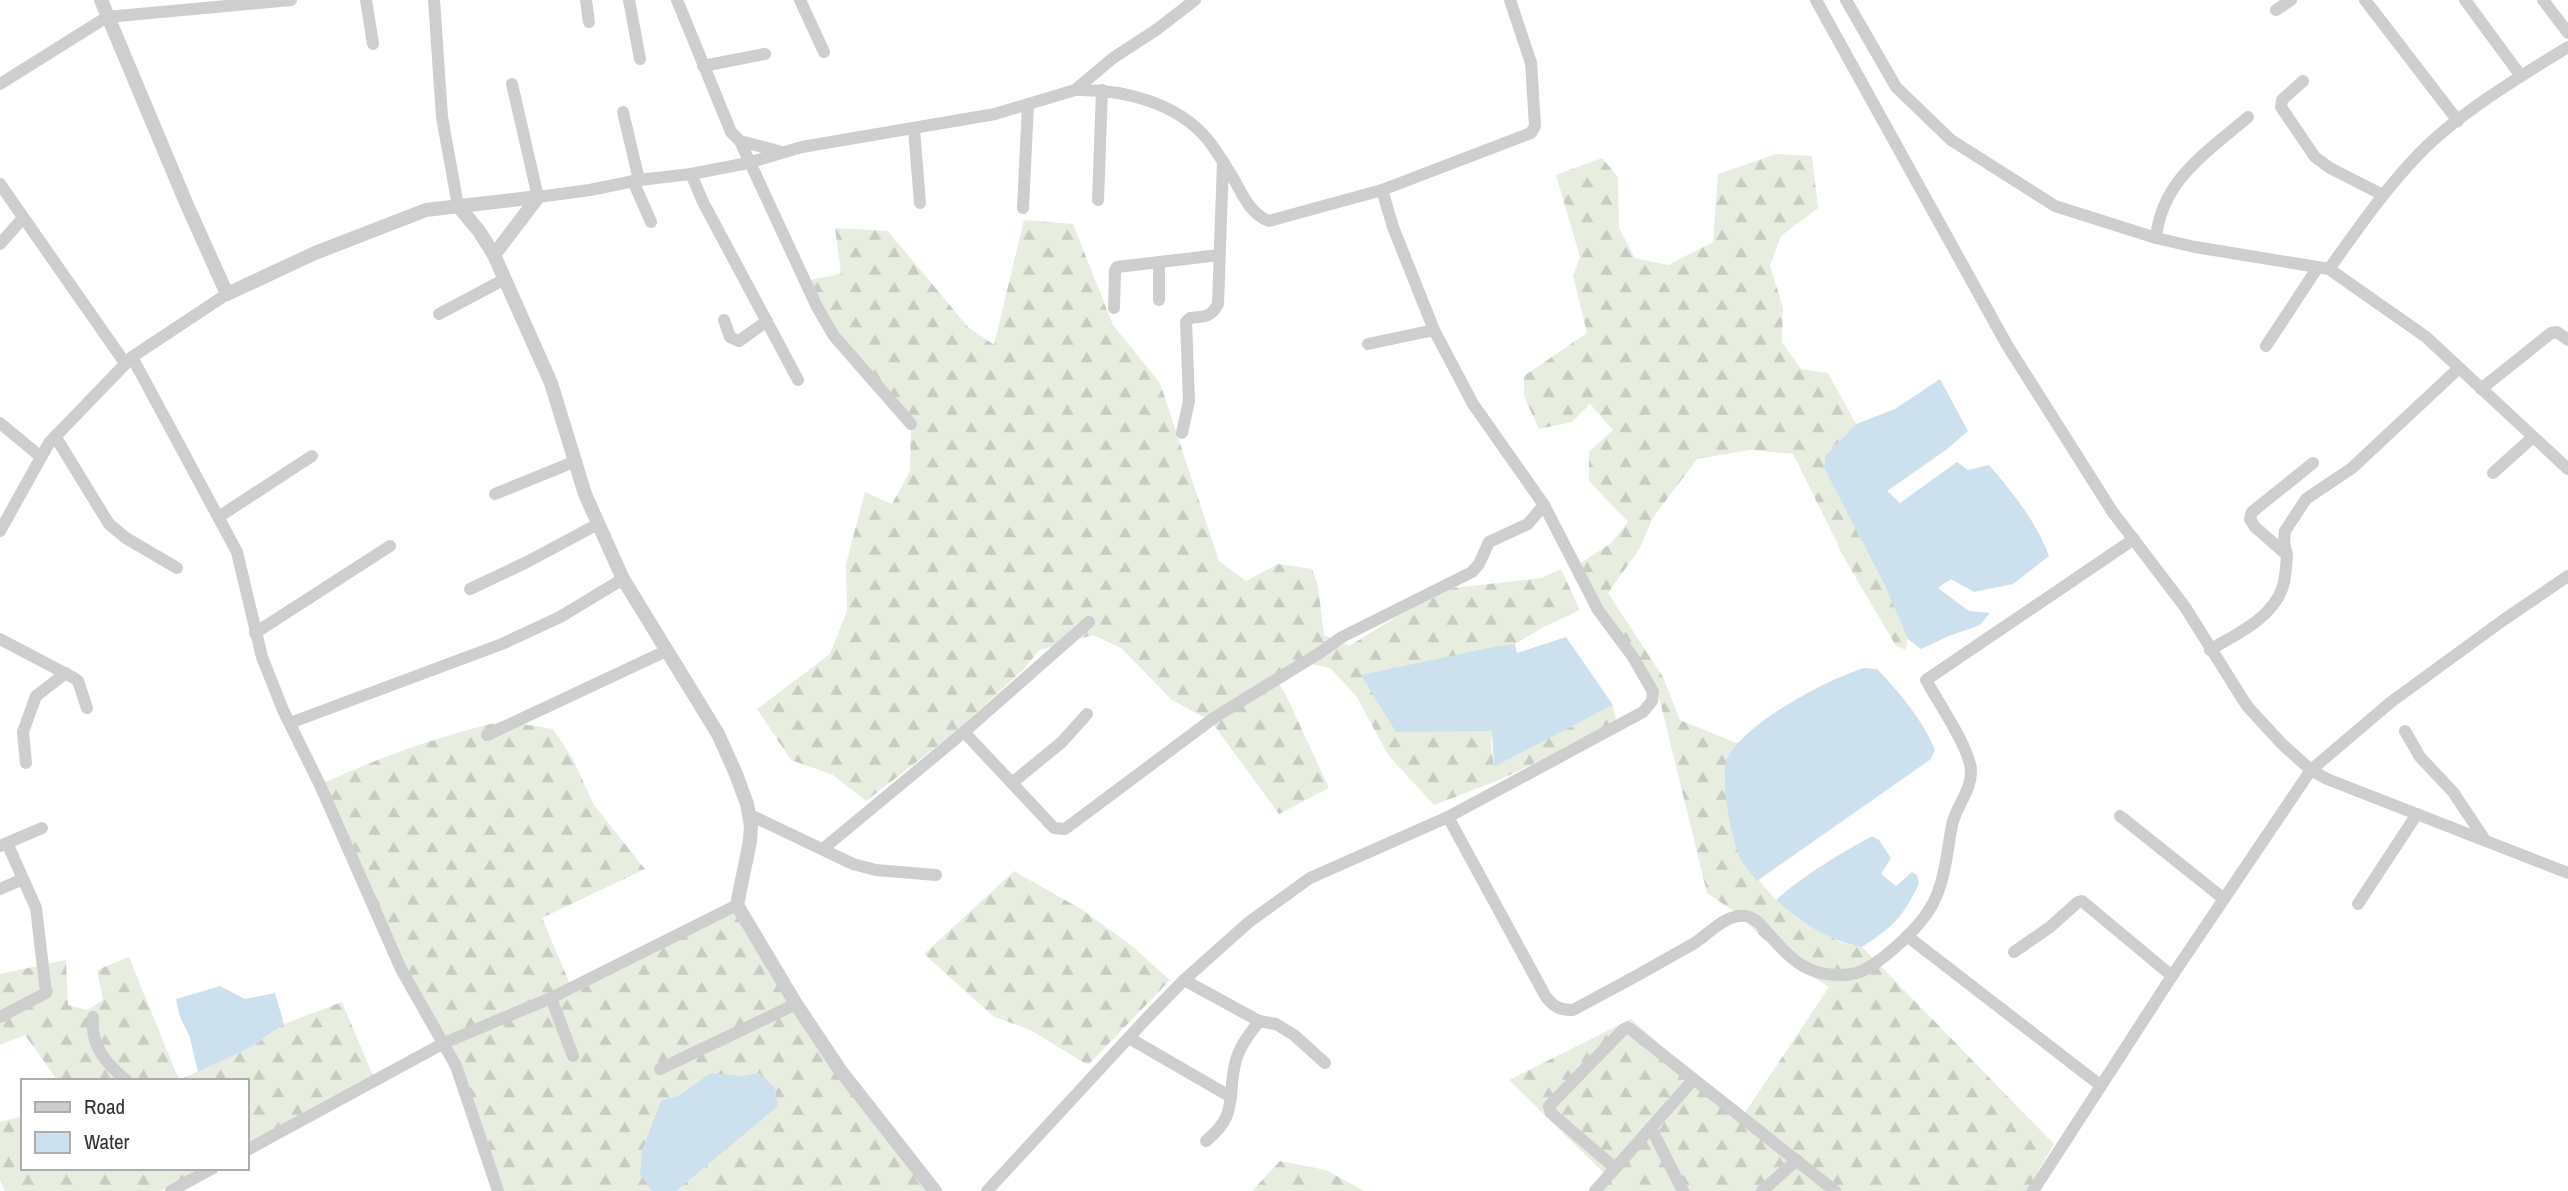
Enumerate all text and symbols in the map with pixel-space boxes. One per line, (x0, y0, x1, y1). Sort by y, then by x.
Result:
legend (21, 1079, 248, 1170)
text: Road (84, 1092, 125, 1121)
text: Water (84, 1127, 130, 1156)

